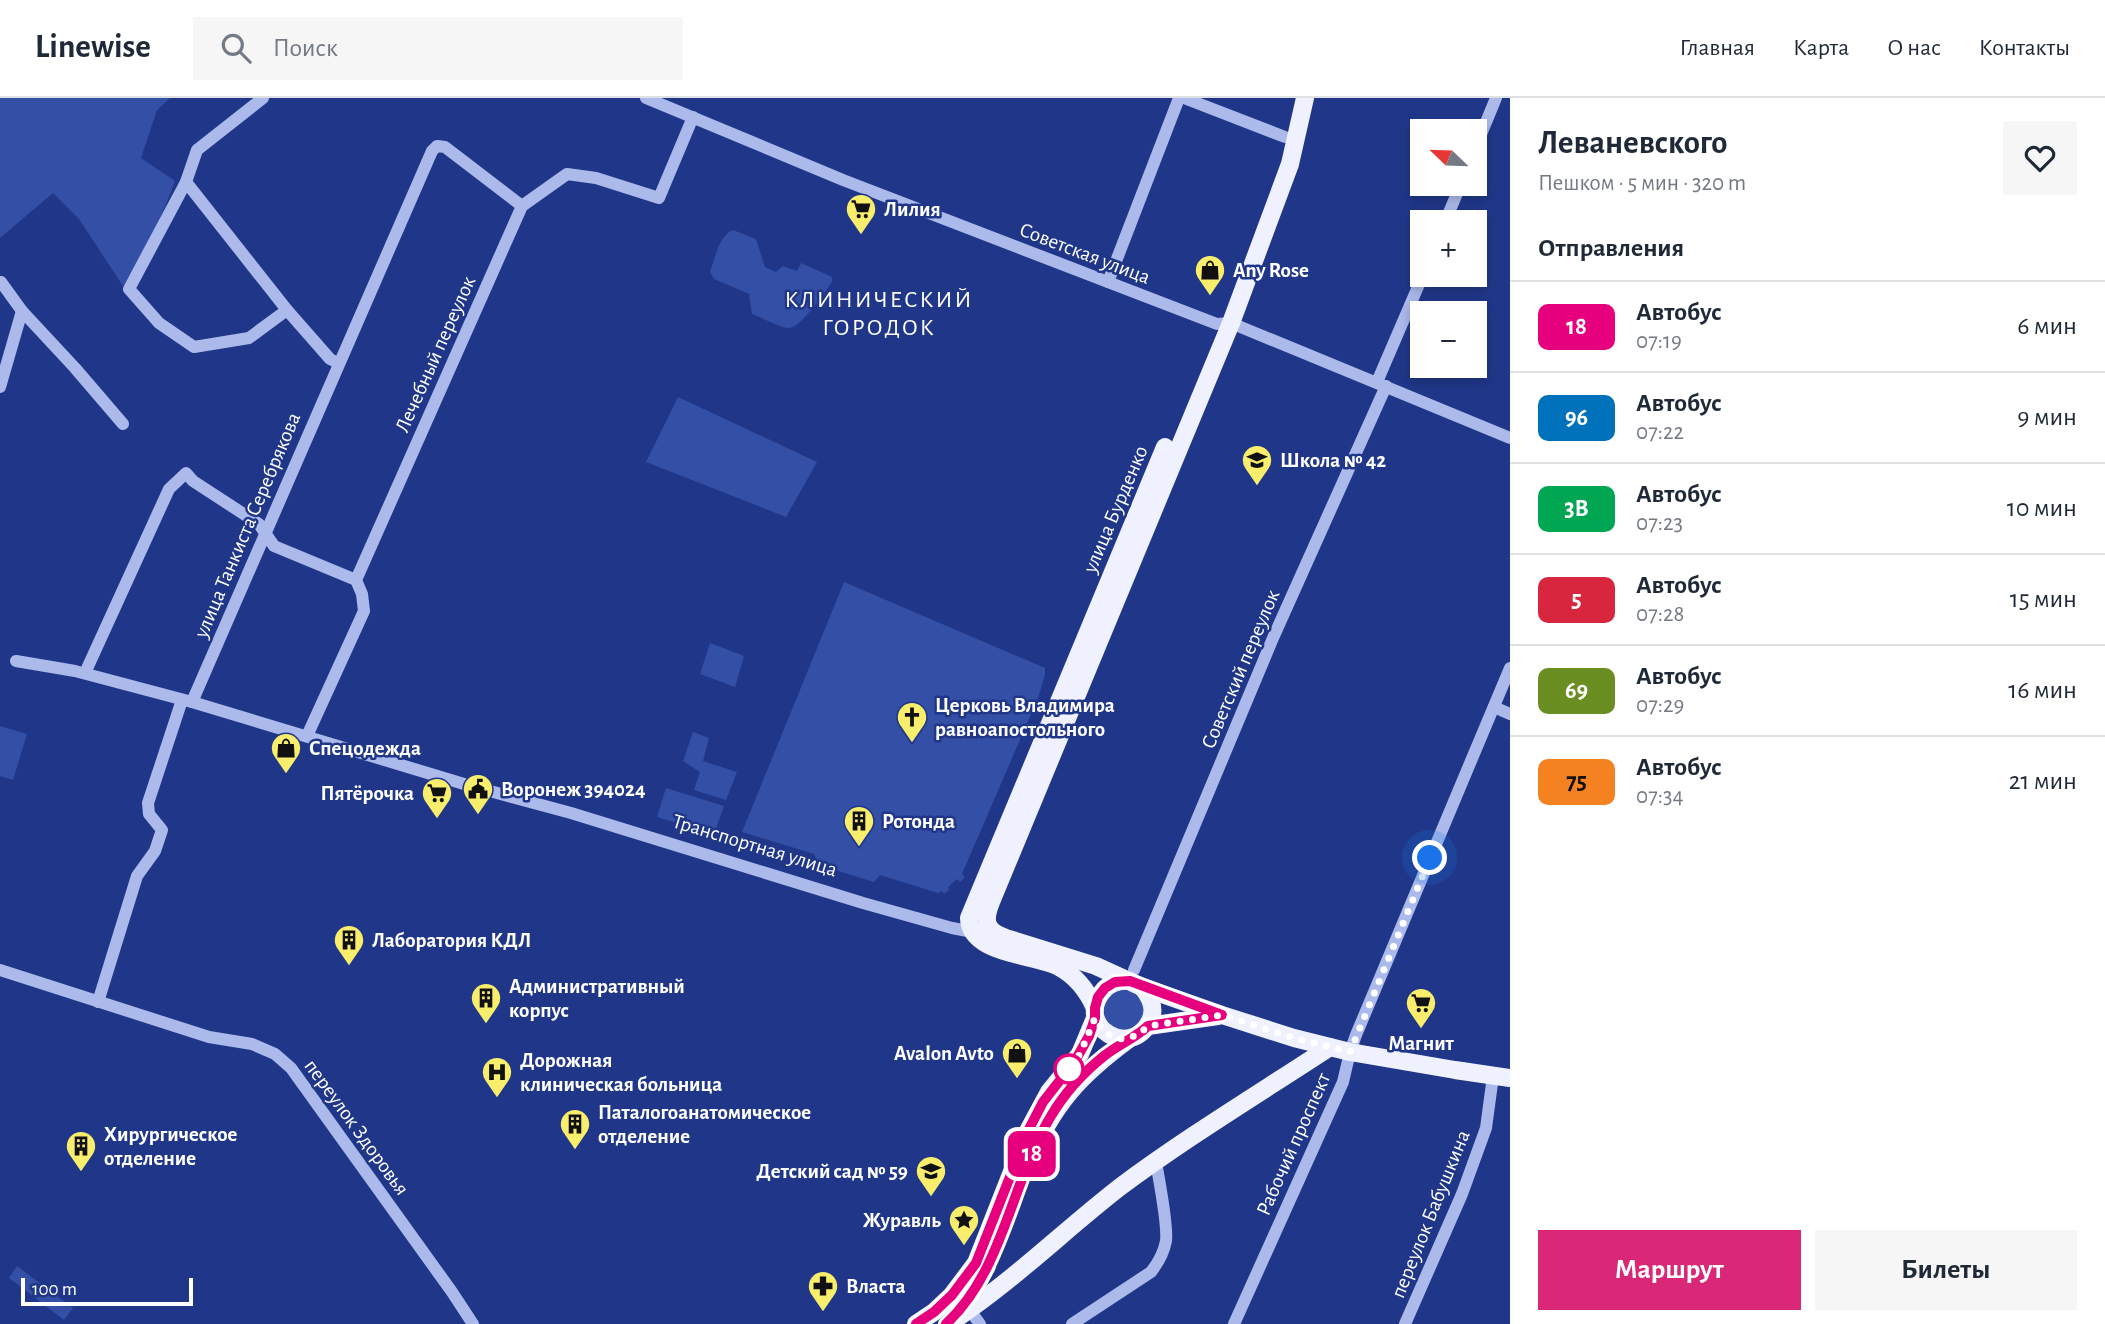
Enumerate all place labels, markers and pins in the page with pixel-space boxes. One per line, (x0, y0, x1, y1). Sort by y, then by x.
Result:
supermarket icon: Лилия (844, 192, 878, 236)
place label: Лилия (884, 199, 941, 220)
shop icon: Any Rose (1193, 253, 1227, 297)
place label: Any Rose (1233, 260, 1309, 281)
school or university icon: Школа № 42 (1240, 443, 1274, 487)
place label: Школа № 42 (1280, 450, 1386, 471)
place label: Церковь Владимира равноапостольного (935, 695, 1115, 740)
church icon: Церковь Владимира равноапостольного (895, 700, 929, 744)
shop icon: Спецодежда (269, 731, 303, 775)
place label: Спецодежда (309, 738, 421, 759)
public building icon: Воронеж 394024 (461, 772, 495, 816)
supermarket icon: Пятёрочка (420, 776, 454, 820)
place label: Воронеж 394024 (501, 779, 646, 800)
place label: Пятёрочка (320, 783, 414, 804)
building icon: Ротонда (842, 804, 876, 848)
place label: Ротонда (882, 811, 955, 832)
building icon: Лаборатория КДЛ (332, 923, 366, 967)
place label: Лаборатория КДЛ (372, 930, 531, 951)
place label: Административный корпус (509, 976, 685, 1021)
building icon: Административный корпус (469, 981, 503, 1025)
supermarket icon: Магнит (1404, 986, 1438, 1030)
place label: Магнит (1388, 1033, 1455, 1054)
shop icon: Avalon Avto (1000, 1036, 1034, 1080)
place label: Avalon Avto (894, 1043, 994, 1064)
place label: Дорожная клиническая больница (520, 1050, 722, 1095)
unlabelled marker (1054, 1054, 1084, 1084)
hospital icon: Дорожная клиническая больница (480, 1055, 514, 1099)
place label: Паталогоанатомическое отделение (598, 1102, 811, 1147)
building icon: Паталогоанатомическое отделение (558, 1107, 592, 1151)
place label: Хирургическое отделение (104, 1124, 238, 1169)
building icon: Хирургическое отделение (64, 1129, 98, 1173)
school or university icon: Детский сад № 59 (914, 1154, 948, 1198)
place label: Детский сад № 59 (756, 1161, 908, 1182)
place icon: Журавль (947, 1203, 981, 1247)
place label: Журавль (863, 1210, 941, 1231)
pharmacy icon: Власта (806, 1269, 840, 1313)
place label: Власта (846, 1276, 905, 1297)

